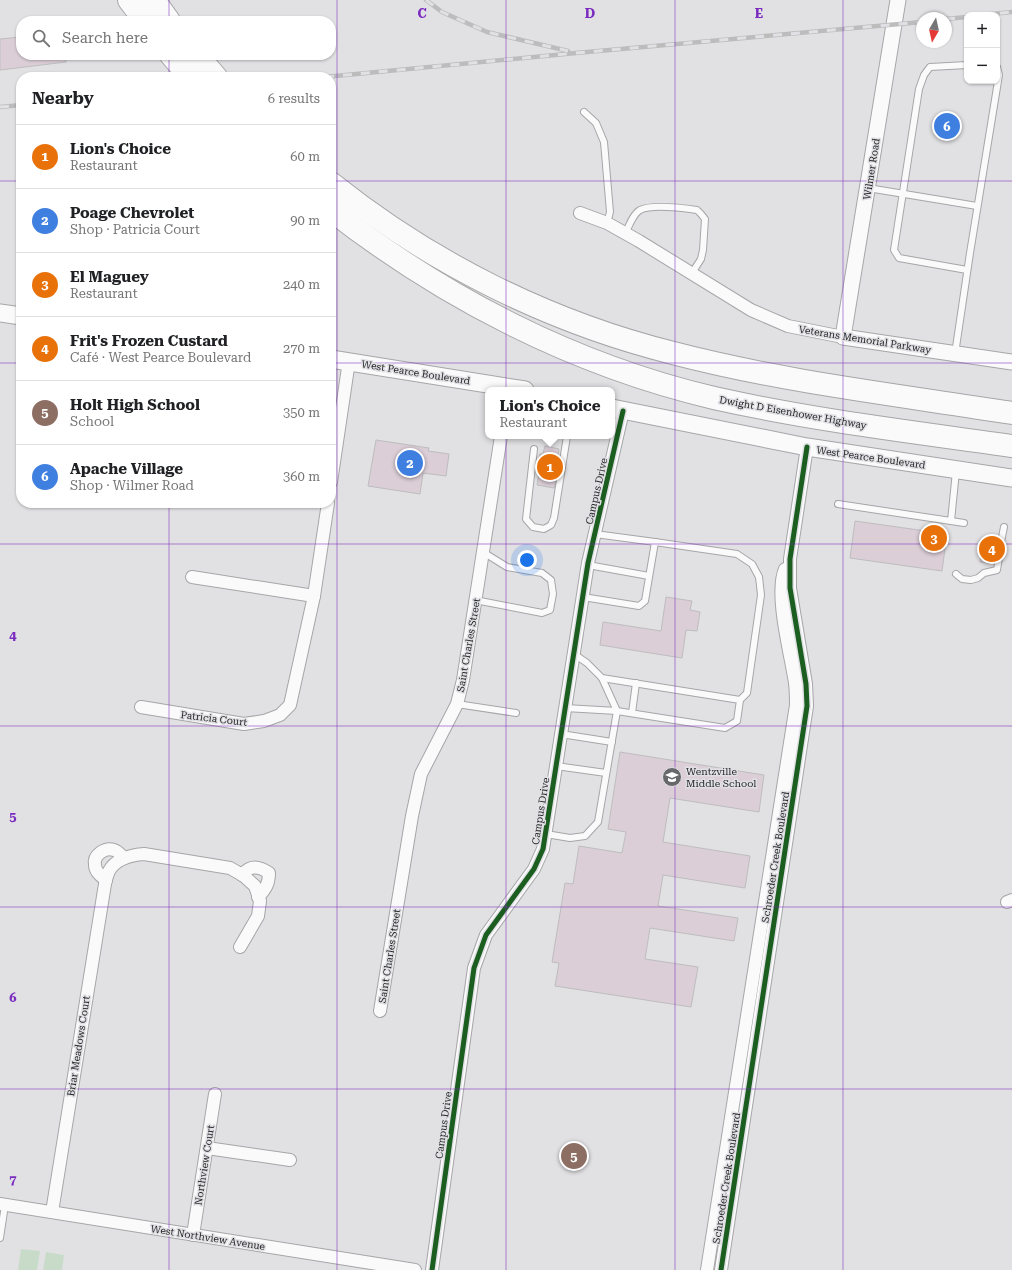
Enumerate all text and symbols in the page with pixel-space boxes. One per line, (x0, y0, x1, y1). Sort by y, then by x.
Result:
text: C (417, 6, 427, 21)
text: D (585, 6, 595, 21)
text: E (755, 6, 763, 21)
north arrow (916, 12, 952, 48)
map controls (964, 12, 1000, 84)
button: + (964, 12, 1000, 48)
search box (16, 16, 336, 60)
icon: search (30, 27, 52, 49)
text: Search here (62, 29, 148, 47)
button: − (964, 48, 1000, 84)
text: Nearby (32, 88, 94, 108)
text: 6 results (268, 91, 320, 106)
pin: 6 (934, 111, 960, 141)
street label: Wilmer Road (861, 137, 882, 201)
text: Lion's Choice (70, 140, 171, 158)
text: 1 (41, 149, 49, 164)
text: 60 m (290, 149, 320, 164)
text: Restaurant (70, 158, 138, 173)
text: Poage Chevrolet (70, 204, 194, 222)
text: 2 (41, 213, 49, 228)
text: 90 m (290, 213, 320, 228)
text: Shop · Patricia Court (70, 222, 200, 237)
text: El Maguey (70, 268, 149, 286)
text: 3 (41, 277, 49, 292)
text: 240 m (283, 277, 320, 292)
text: Restaurant (70, 286, 138, 301)
street label: Veterans Memorial Parkway (798, 324, 932, 355)
text: Frit's Frozen Custard (70, 332, 228, 350)
text: 4 (41, 341, 49, 356)
text: 270 m (283, 341, 320, 356)
text: Café · West Pearce Boulevard (70, 350, 251, 365)
street label: West Pearce Boulevard (361, 358, 472, 387)
popup (485, 387, 615, 439)
street label: Dwight D Eisenhower Highway (718, 394, 868, 431)
text: Holt High School (70, 396, 200, 414)
text: Lion's Choice (500, 397, 600, 415)
text: 5 (41, 405, 49, 420)
text: 350 m (283, 405, 320, 420)
text: School (70, 414, 114, 429)
text: Restaurant (500, 415, 567, 430)
street label: West Pearce Boulevard (816, 444, 927, 471)
pin: 2 (397, 448, 423, 478)
pin: 1 (537, 452, 563, 482)
street label: Campus Drive (583, 456, 610, 525)
text: Apache Village (70, 460, 183, 478)
text: 6 (41, 469, 49, 484)
text: 360 m (283, 469, 320, 484)
text: Shop · Wilmer Road (70, 478, 194, 493)
pin: 3 (921, 523, 947, 553)
pin: 4 (979, 534, 1005, 564)
your location (517, 550, 537, 570)
street label: Saint Charles Street (455, 597, 482, 693)
text: 4 (9, 628, 17, 643)
street label: Patricia Court (180, 709, 248, 728)
school or university icon: Wentzville Middle School (661, 766, 683, 788)
place label: Wentzville Middle School (686, 766, 756, 789)
street label: Campus Drive (530, 776, 551, 845)
street label: Schroeder Creek Boulevard (760, 790, 791, 923)
text: 5 (9, 809, 17, 824)
street label: Saint Charles Street (377, 908, 402, 1004)
text: 6 (9, 990, 17, 1005)
street label: Briar Meadows Court (65, 995, 92, 1097)
street label: Campus Drive (433, 1090, 454, 1159)
street label: Schroeder Creek Boulevard (711, 1111, 742, 1244)
street label: Northview Court (193, 1124, 216, 1206)
pin: 5 (561, 1141, 587, 1171)
text: 7 (9, 1172, 17, 1187)
street label: West Northview Avenue (150, 1223, 266, 1252)

